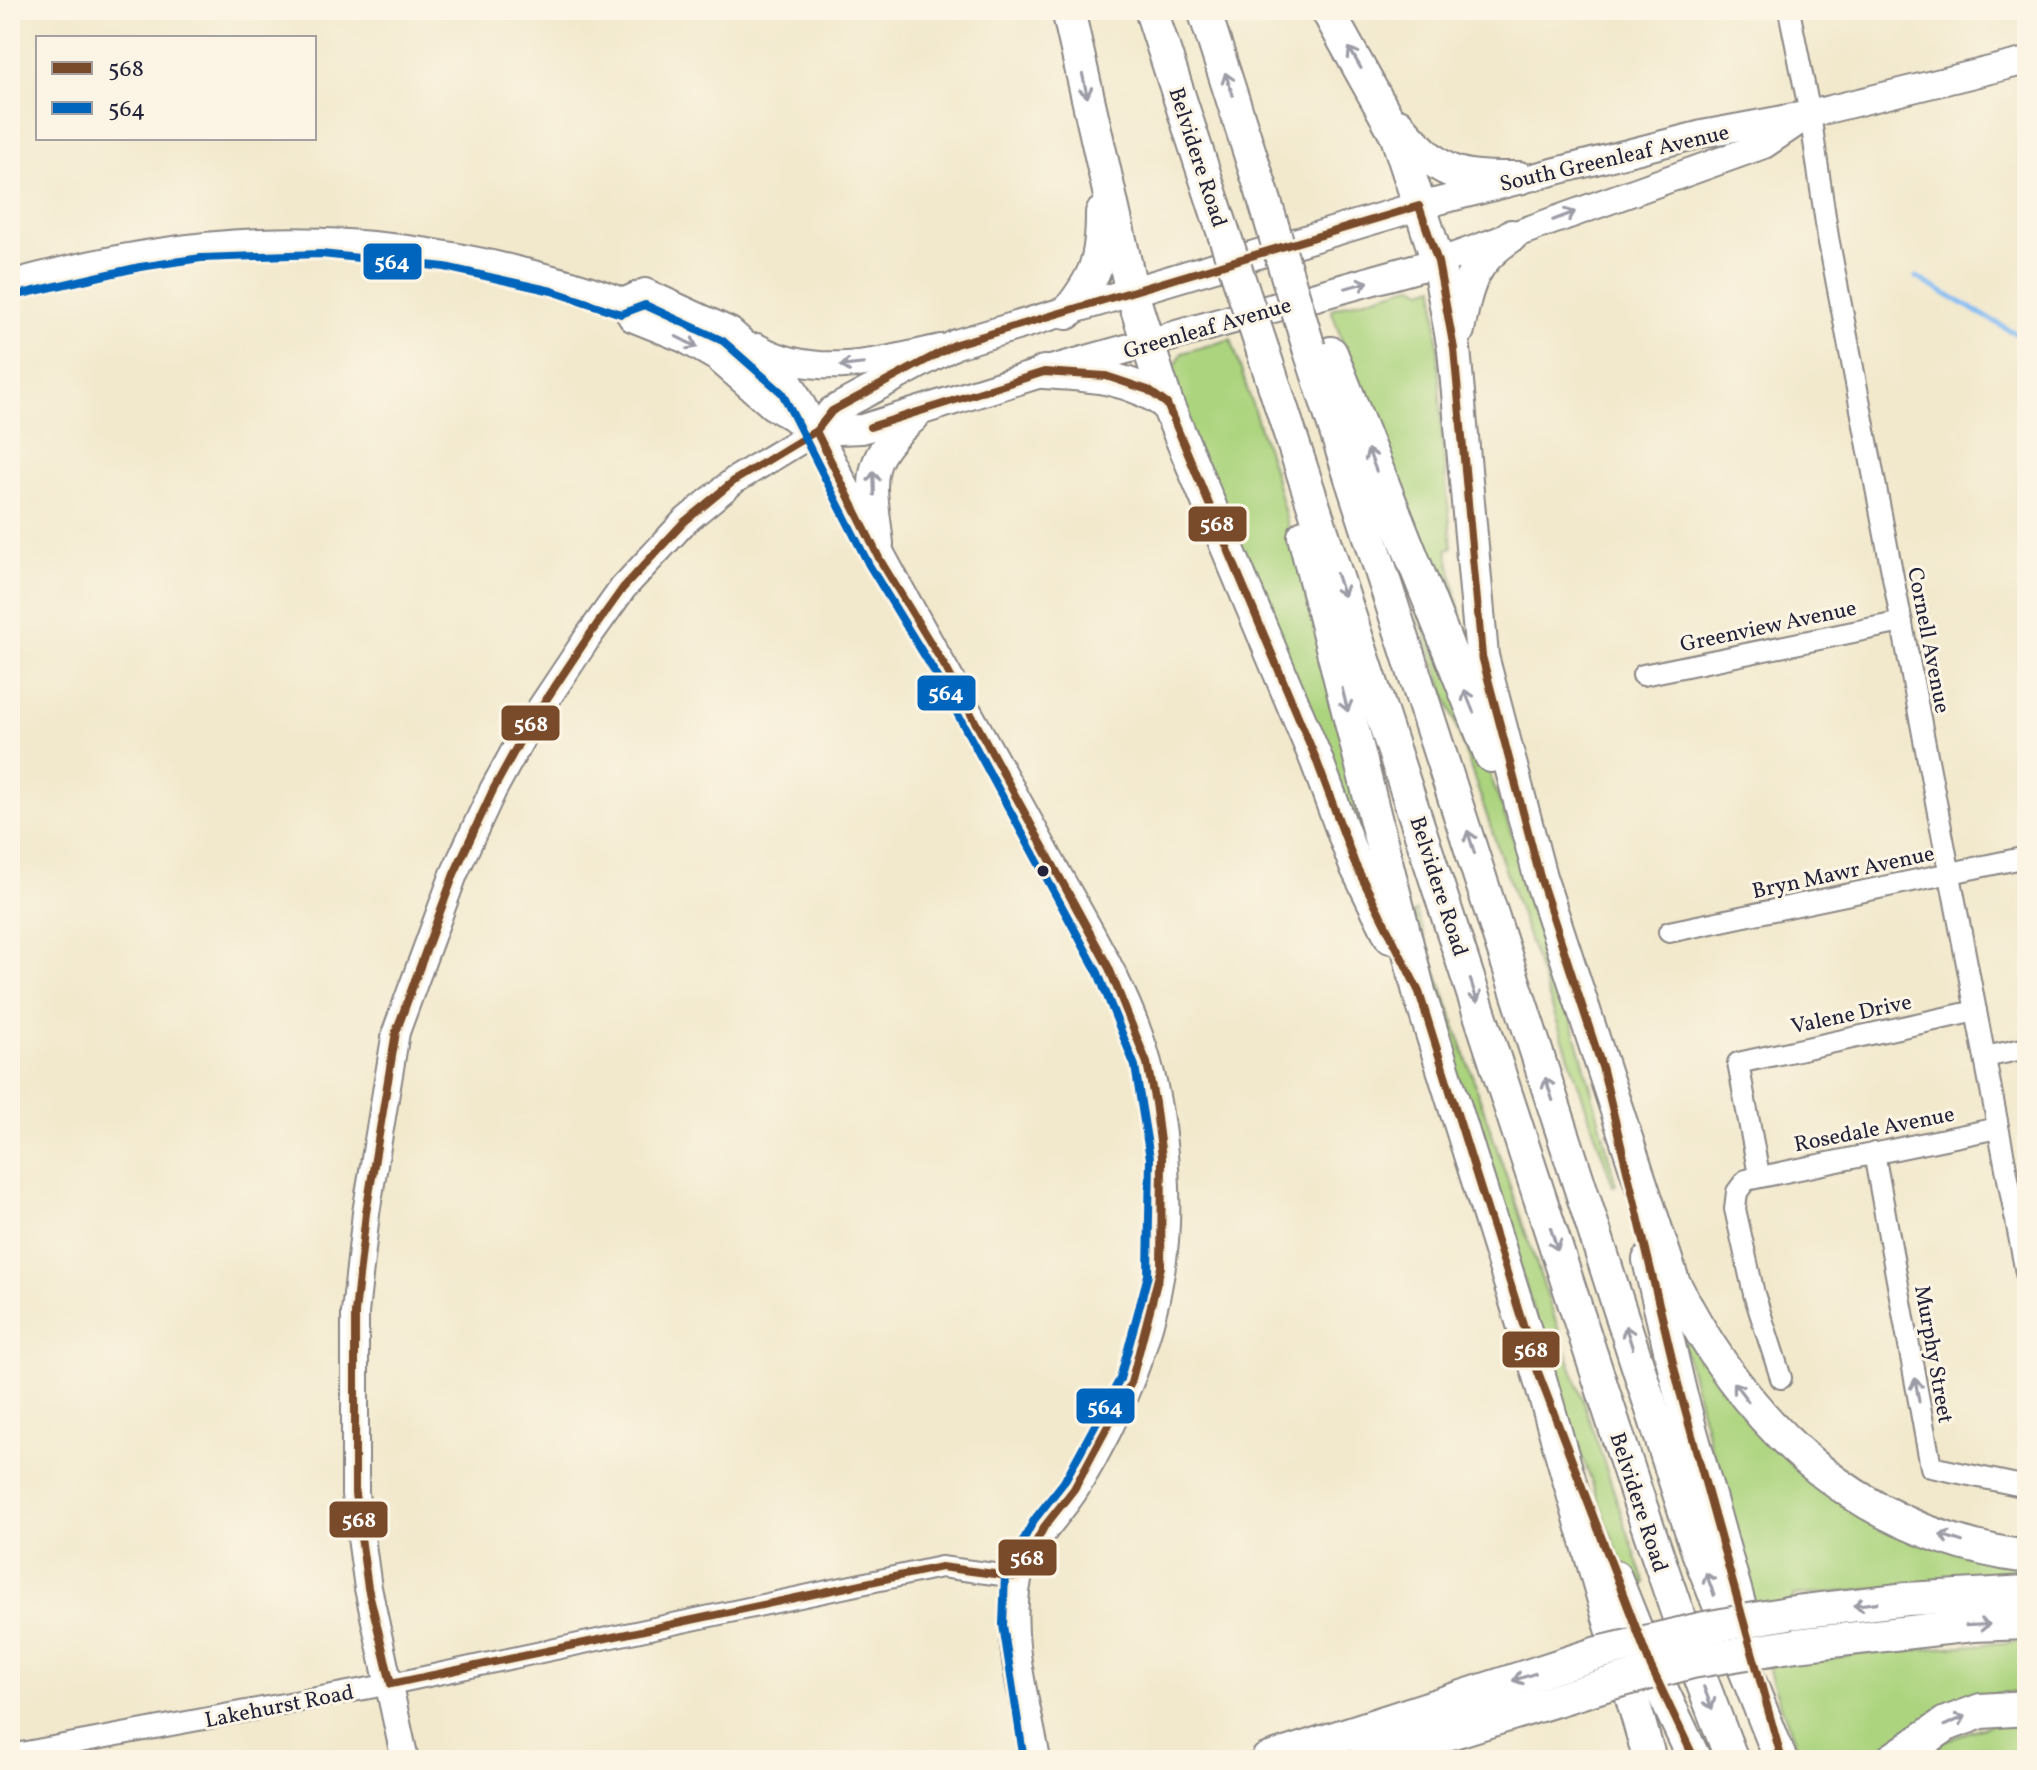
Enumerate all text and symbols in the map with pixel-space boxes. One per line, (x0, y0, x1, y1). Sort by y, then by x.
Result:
legend (36, 36, 316, 140)
one-way arrow (1347, 47, 1363, 70)
text: 568 (108, 53, 144, 87)
one-way arrow (1220, 72, 1235, 97)
one-way arrow (1078, 73, 1093, 99)
street label: Belvidere Road (1159, 84, 1234, 232)
text: 564 (108, 93, 145, 127)
street label: South Greenleaf Avenue (1497, 118, 1732, 201)
one-way arrow (1551, 208, 1576, 222)
line badge: 564 (362, 242, 423, 281)
text: 564 (374, 248, 410, 279)
one-way arrow (1343, 277, 1369, 292)
street label: Greenleaf Avenue (1120, 291, 1295, 368)
one-way arrow (675, 334, 698, 350)
one-way arrow (839, 358, 866, 373)
one-way arrow (1364, 448, 1379, 473)
one-way arrow (866, 470, 881, 497)
line badge: 568 (1187, 505, 1248, 543)
text: 568 (1200, 510, 1234, 541)
street label: Cornell Avenue (1898, 565, 1957, 716)
one-way arrow (1334, 572, 1349, 597)
street label: Greenview Avenue (1677, 594, 1860, 661)
line badge: 564 (916, 674, 977, 712)
text: 564 (928, 679, 964, 710)
one-way arrow (1339, 687, 1354, 713)
one-way arrow (1461, 689, 1475, 714)
line badge: 568 (500, 704, 561, 742)
text: 568 (514, 710, 548, 741)
street label: Belvidere Road (1400, 813, 1475, 961)
one-way arrow (1463, 829, 1478, 855)
street label: Bryn Mawr Avenue (1749, 839, 1938, 908)
unlabelled marker (1035, 863, 1051, 879)
one-way arrow (1468, 979, 1483, 1004)
street label: Valene Drive (1788, 988, 1915, 1043)
one-way arrow (1541, 1077, 1556, 1103)
street label: Rosedale Avenue (1792, 1100, 1957, 1161)
one-way arrow (1548, 1226, 1563, 1251)
street label: Murphy Street (1905, 1283, 1960, 1426)
one-way arrow (1620, 1325, 1635, 1350)
line badge: 568 (1501, 1330, 1561, 1369)
text: 568 (1514, 1336, 1548, 1367)
one-way arrow (1908, 1378, 1923, 1403)
one-way arrow (1733, 1382, 1749, 1404)
line badge: 564 (1075, 1387, 1136, 1425)
text: 564 (1087, 1393, 1123, 1424)
street label: Belvidere Road (1600, 1429, 1675, 1577)
line badge: 568 (328, 1500, 389, 1539)
text: 568 (342, 1506, 376, 1537)
one-way arrow (1939, 1530, 1965, 1545)
line badge: 568 (997, 1538, 1058, 1577)
text: 568 (1010, 1544, 1044, 1575)
one-way arrow (1701, 1572, 1716, 1597)
one-way arrow (1853, 1597, 1879, 1612)
one-way arrow (1964, 1618, 1991, 1633)
one-way arrow (1511, 1670, 1537, 1685)
street label: Lakehurst Road (202, 1678, 357, 1737)
one-way arrow (1702, 1685, 1716, 1710)
one-way arrow (1942, 1713, 1967, 1727)

